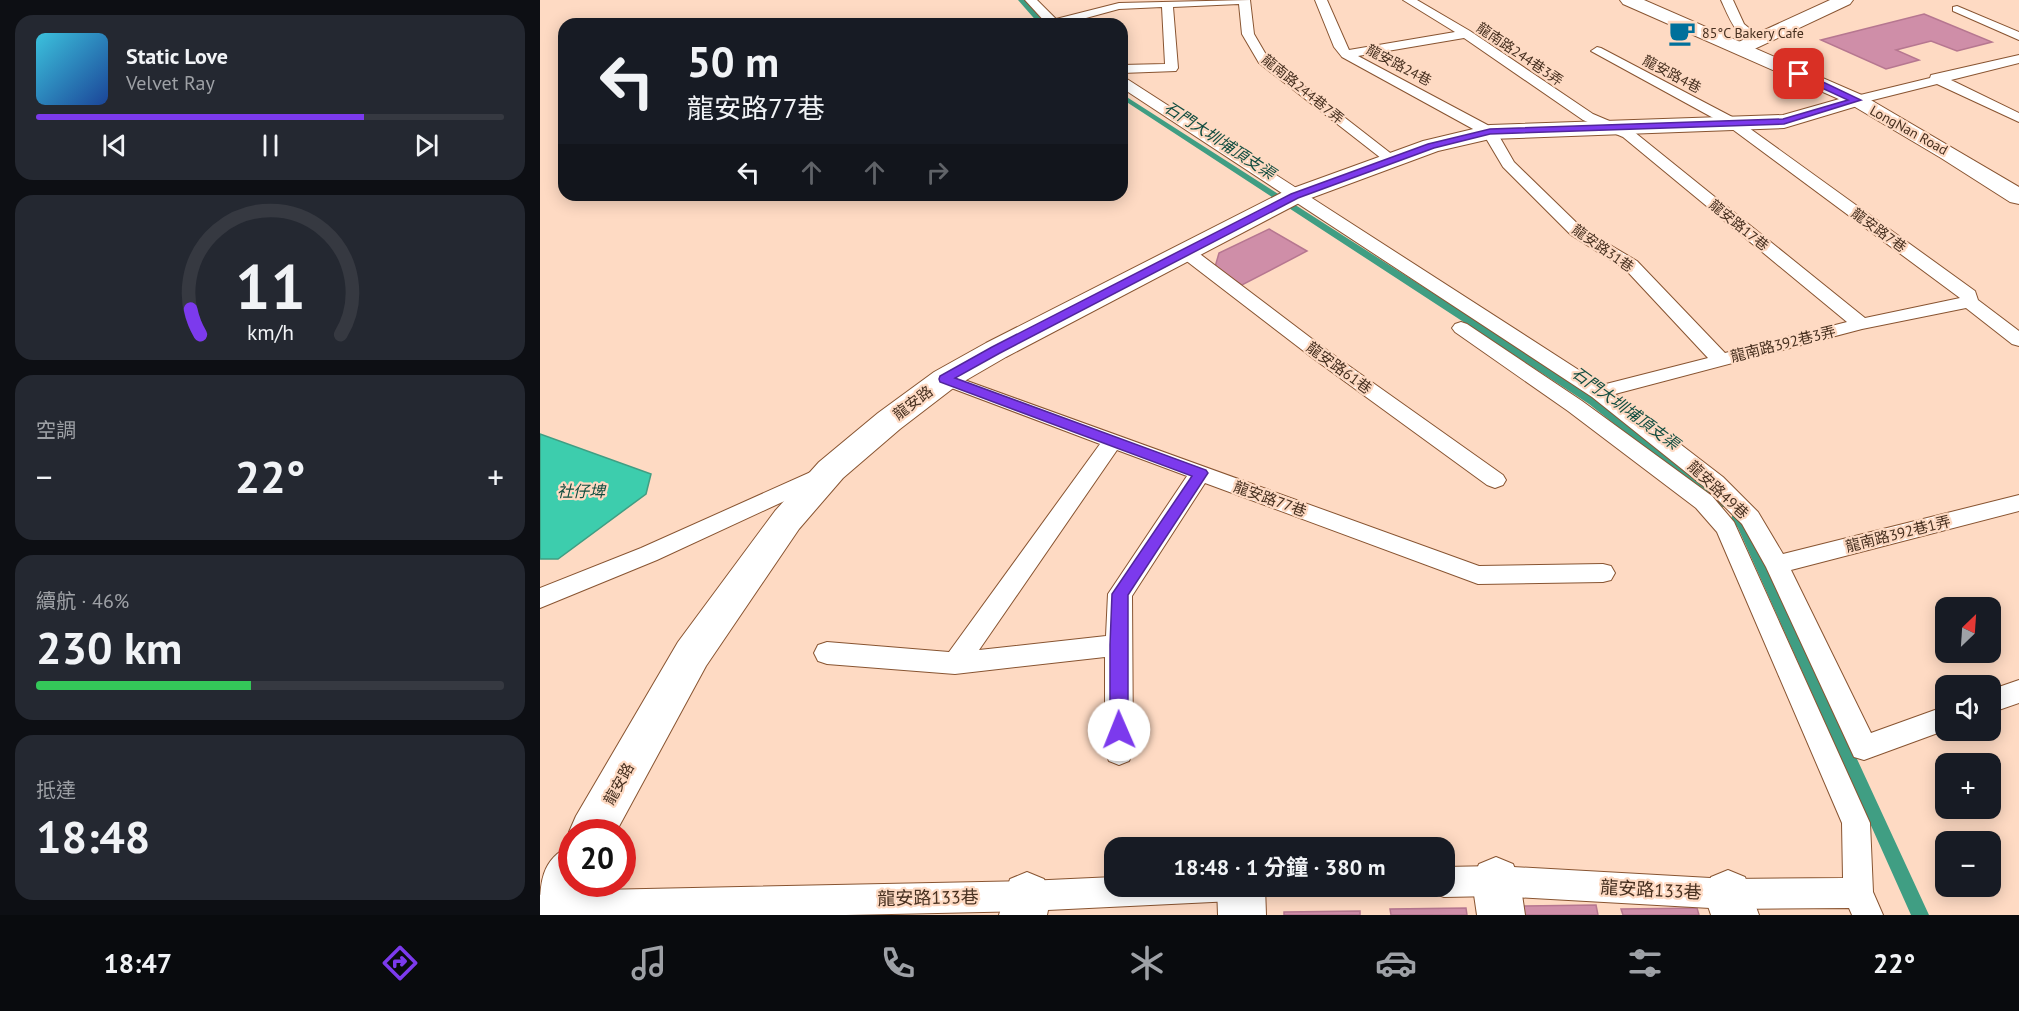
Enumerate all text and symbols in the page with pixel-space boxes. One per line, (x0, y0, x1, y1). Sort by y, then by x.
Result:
street label: 龍南路244巷3弄 (1473, 18, 1567, 90)
cafe icon: 85°C Bakery Cafe (1667, 18, 1697, 48)
place label: 85°C Bakery Cafe (1702, 24, 1804, 42)
text: 50 m (687, 34, 779, 89)
street label: 龍安路24巷 (1363, 40, 1435, 90)
text: Static Love (126, 42, 228, 70)
icon: left (588, 42, 666, 120)
pin (1773, 48, 1824, 99)
street label: 龍南路244巷7弄 (1258, 50, 1348, 128)
street label: 龍安路4巷 (1640, 51, 1704, 97)
icon: arrive (1782, 57, 1815, 90)
text: Velvet Ray (126, 70, 215, 96)
text: 龍安路77巷 (687, 91, 824, 125)
water label: 石門大圳埔頂支渠 (1161, 97, 1281, 184)
street label: LongNan Road (1867, 101, 1951, 159)
icon: previous (98, 129, 131, 162)
icon: pause (254, 129, 287, 162)
icon: next (410, 129, 443, 162)
icon: left (732, 156, 765, 189)
icon: ahead (795, 156, 828, 189)
icon: ahead (858, 156, 891, 189)
icon: right (921, 156, 954, 189)
street label: 龍安路17巷 (1706, 196, 1772, 254)
street label: 龍安路7巷 (1848, 204, 1910, 256)
street label: 龍安路31巷 (1569, 220, 1637, 276)
text: 11 (235, 245, 305, 326)
text: km/h (246, 318, 293, 346)
street label: 龍南路392巷3弄 (1728, 321, 1837, 366)
street label: 龍安路61巷 (1303, 337, 1376, 398)
water label: 石門大圳埔頂支渠 (1568, 362, 1685, 455)
street label: 龍安路 (889, 381, 936, 424)
text: 空調 (36, 417, 76, 443)
text: 22° (235, 447, 305, 505)
text: − (36, 455, 53, 498)
text: + (487, 455, 504, 498)
street label: 龍安路49巷 (1684, 457, 1753, 523)
street label: 龍安路77巷 (1231, 477, 1309, 521)
water label: 社仔埤 (557, 481, 607, 501)
street label: 龍南路392巷1弄 (1843, 511, 1952, 556)
text: 續航 · 46% (36, 588, 129, 614)
north arrow (1935, 597, 2001, 663)
map controls (1935, 597, 2001, 897)
text: 230 km (36, 618, 182, 676)
button: sound (1935, 675, 2001, 741)
position arrow (1087, 698, 1151, 762)
button: + (1935, 753, 2001, 819)
street label: 龍安路 (599, 759, 638, 808)
text: 抵達 (36, 777, 76, 803)
text: 18:48 (36, 807, 150, 865)
speed limit sign: 20 (558, 819, 636, 897)
button: − (1935, 831, 2001, 897)
text: 18:48 · 1 分鐘 · 380 m (1174, 853, 1385, 881)
street label: 龍安路133巷 (1600, 875, 1702, 904)
street label: 龍安路133巷 (877, 885, 979, 910)
icon: directions (379, 942, 421, 984)
icon: music (628, 942, 670, 984)
icon: phone (877, 942, 919, 984)
icon: climate (1126, 942, 1168, 984)
icon: car (1375, 942, 1417, 984)
icon: filters (1624, 942, 1666, 984)
text: 18:47 (104, 946, 172, 980)
text: 22° (1873, 946, 1915, 980)

